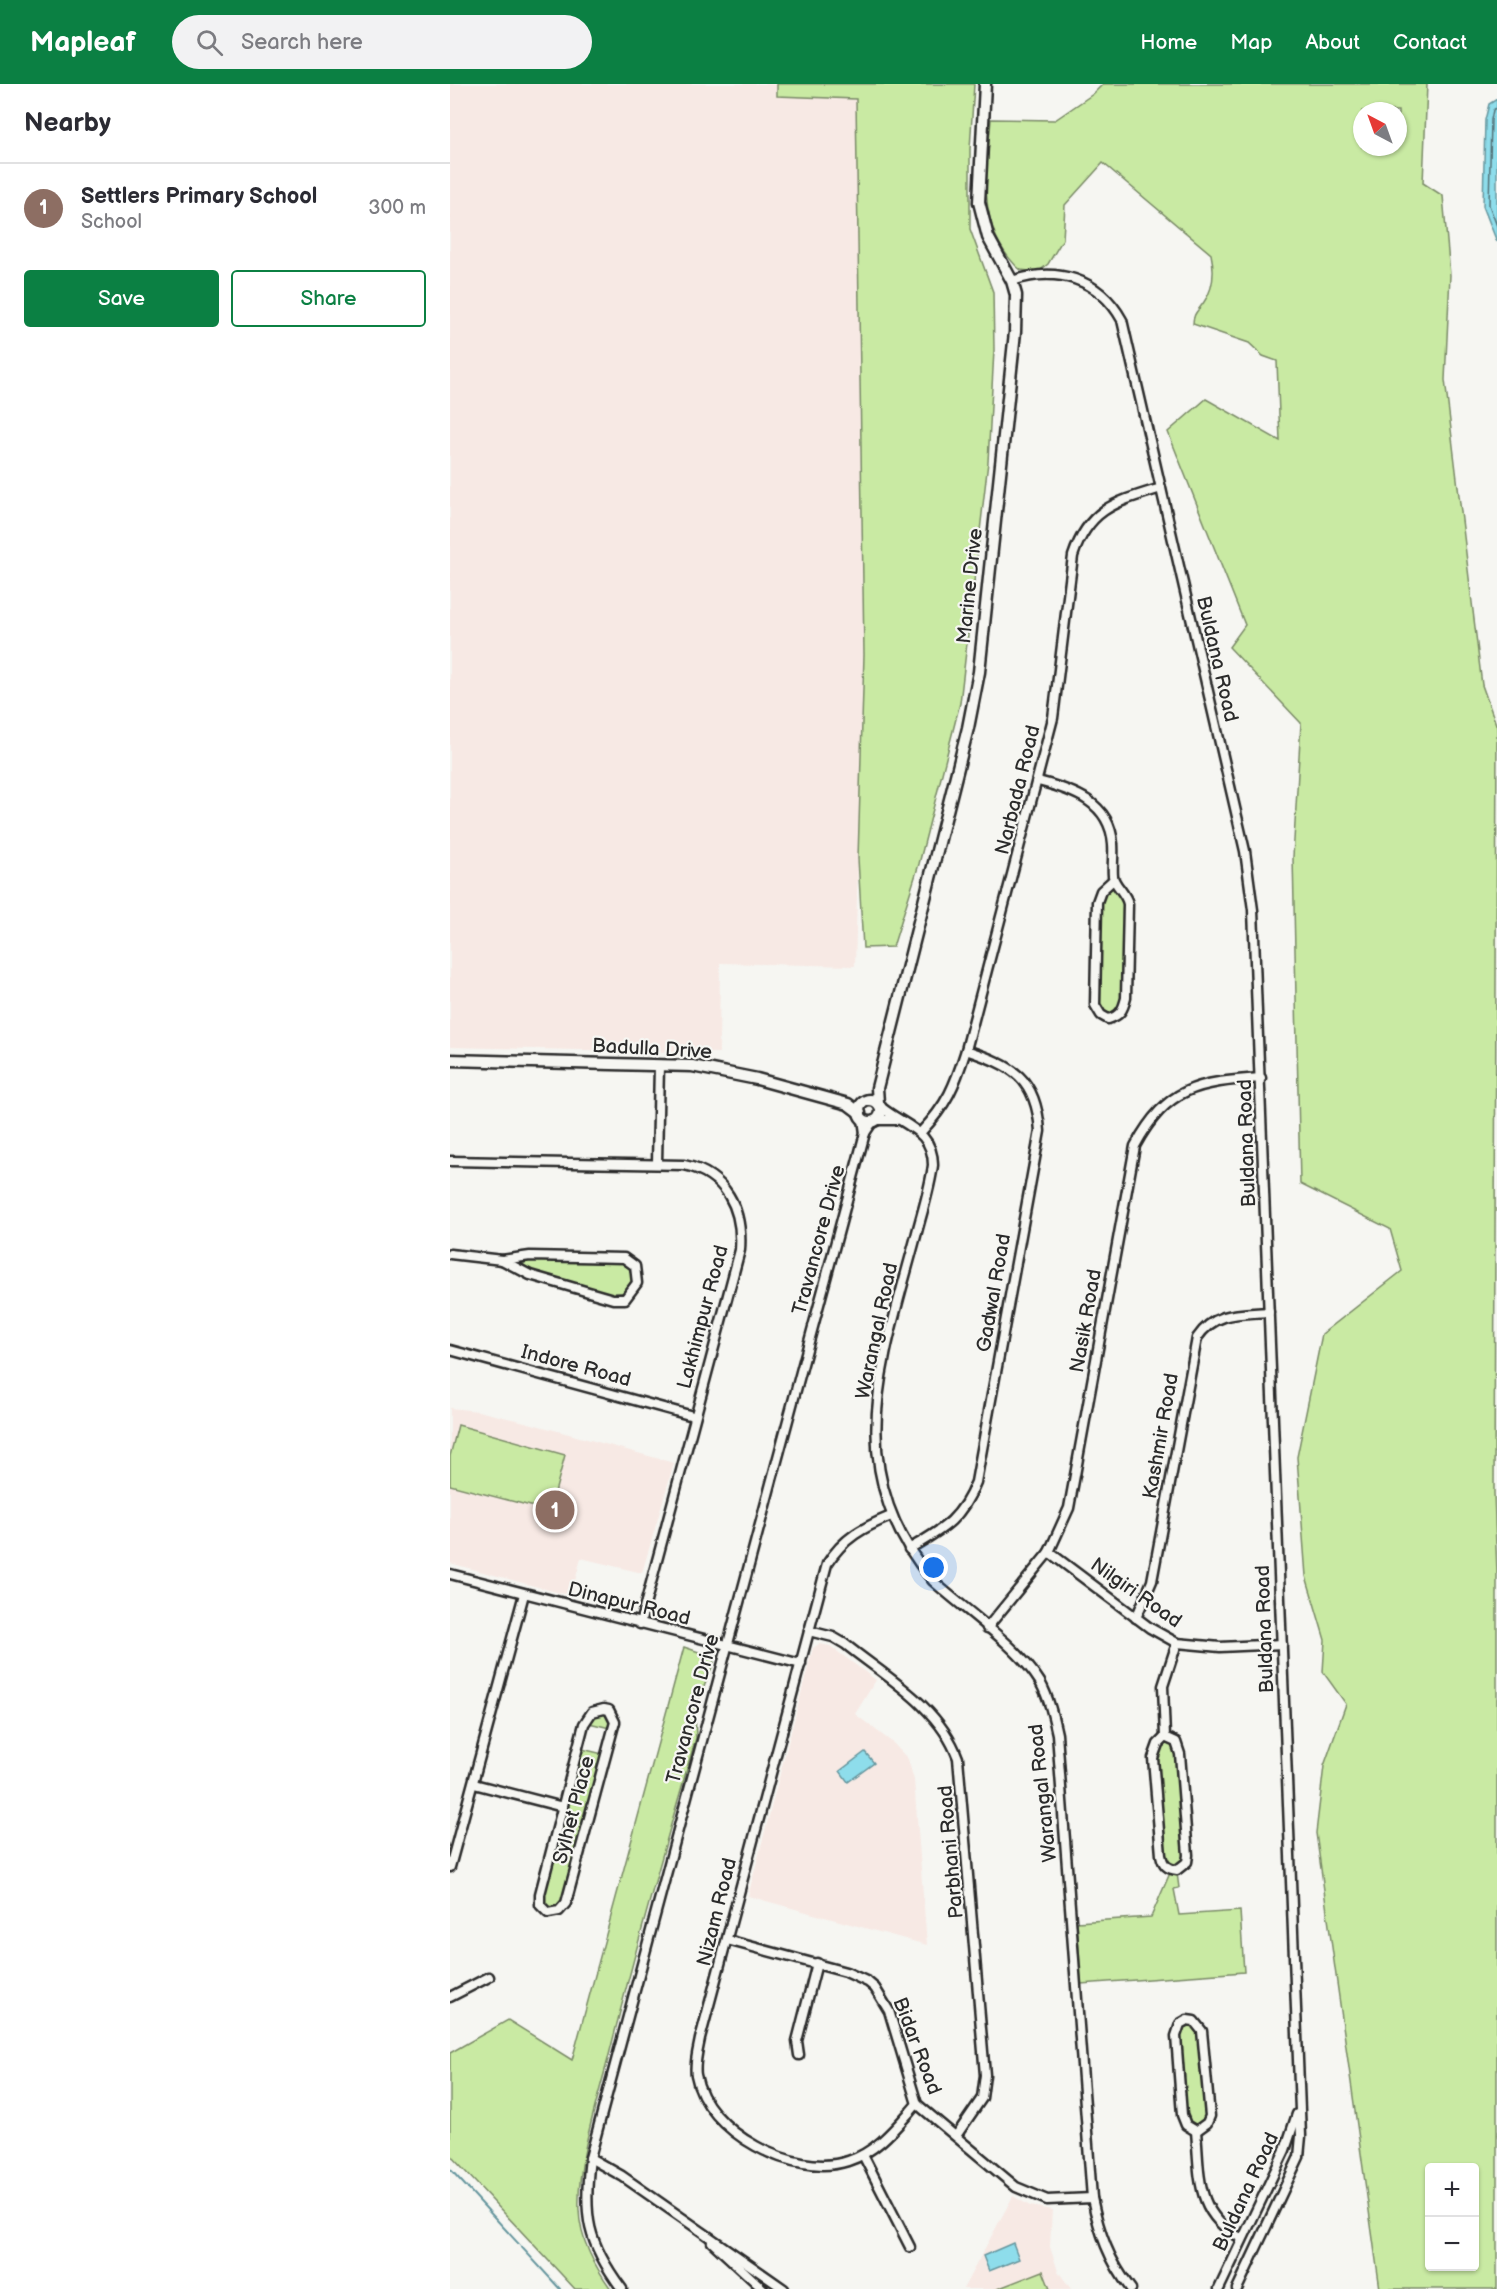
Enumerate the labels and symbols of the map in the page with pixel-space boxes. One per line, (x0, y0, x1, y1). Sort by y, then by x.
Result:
north arrow (1353, 102, 1407, 156)
street label: Marine Drive (952, 527, 988, 645)
street label: Buldana Road (1191, 594, 1243, 724)
street label: Narbada Road (990, 723, 1046, 857)
street label: Badulla Drive (591, 1034, 713, 1064)
street label: Buldana Road (1233, 1078, 1261, 1208)
street label: Travancore Drive (787, 1162, 851, 1318)
street label: Gadwal Road (972, 1232, 1016, 1354)
street label: Lakhimpur Road (672, 1242, 734, 1392)
street label: Warangal Road (851, 1261, 903, 1401)
street label: Nasik Road (1065, 1267, 1107, 1375)
street label: Indore Road (518, 1340, 634, 1392)
street label: Kashmir Road (1138, 1371, 1184, 1501)
pin: 1 (536, 1488, 574, 1532)
your location (919, 1553, 948, 1582)
street label: Nilgiri Road (1086, 1553, 1186, 1633)
street label: Buldana Road (1251, 1564, 1279, 1694)
street label: Dinapur Road (565, 1577, 693, 1631)
street label: Travancore Drive (661, 1631, 725, 1787)
street label: Warangal Road (1024, 1723, 1062, 1863)
street label: Sylhet Place (548, 1753, 600, 1867)
street label: Parbhani Road (933, 1784, 969, 1920)
street label: Nizam Road (692, 1855, 742, 1969)
street label: Bidar Road (887, 1994, 947, 2098)
street label: Buldana Road (1208, 2129, 1284, 2255)

